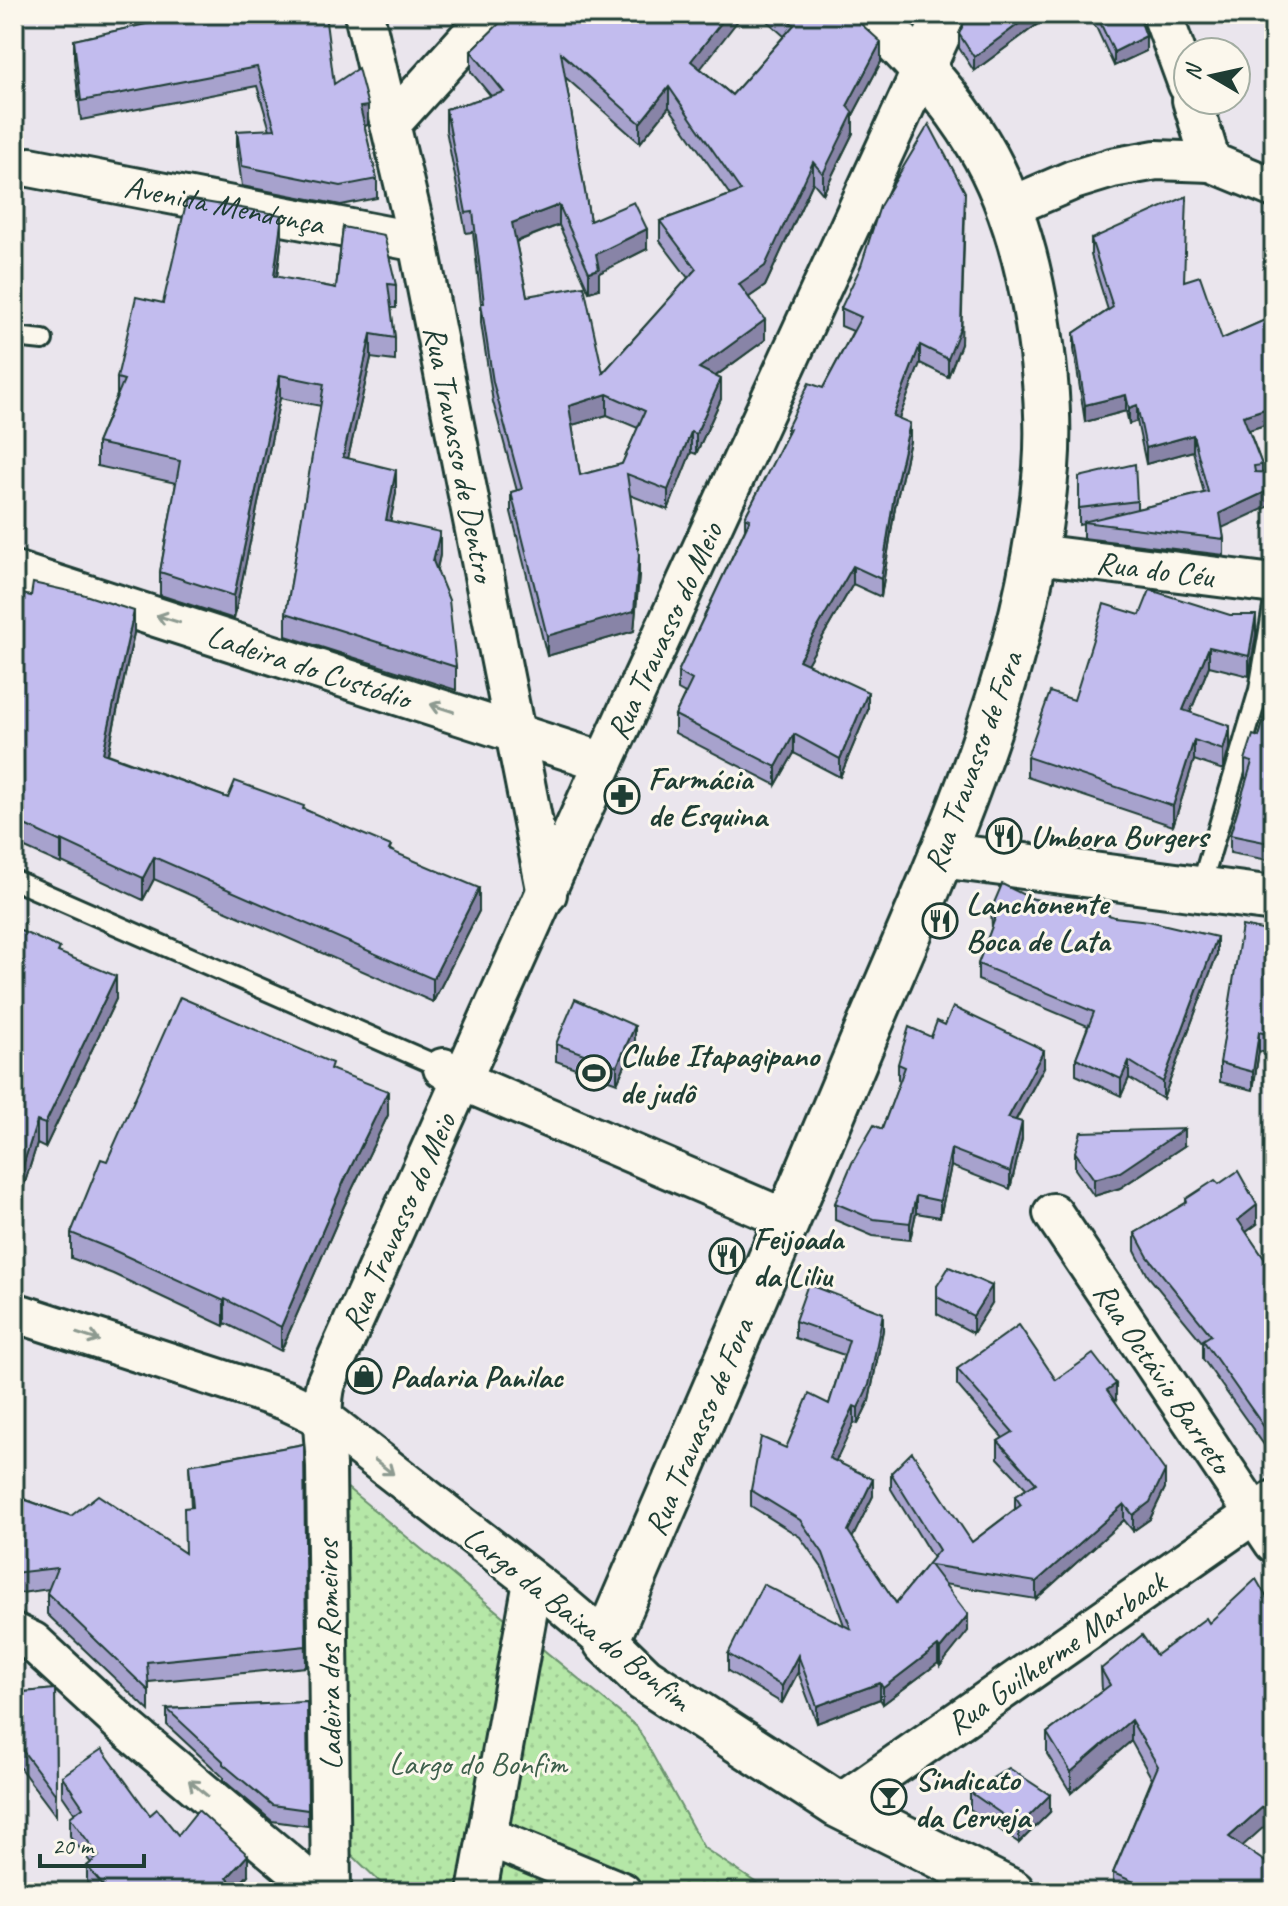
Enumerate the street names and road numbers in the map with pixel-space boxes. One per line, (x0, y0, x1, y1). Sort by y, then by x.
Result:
street label: Avenida Mendonça (121, 165, 330, 244)
street label: Rua Travasso de Dentro (415, 322, 506, 589)
street label: Rua Travasso do Meio (597, 514, 732, 746)
street label: Rua do Céu (1094, 541, 1218, 597)
street label: Ladeira do Custódio (202, 614, 419, 720)
street label: Rua Travasso de Fora (914, 644, 1033, 878)
street label: Rua Travasso do Meio (332, 1105, 465, 1337)
street label: Rua Octávio Barreto (1084, 1274, 1244, 1484)
street label: Rua Travasso de Fora (635, 1310, 764, 1542)
street label: Largo da Baixa do Bonfim (455, 1516, 702, 1722)
street label: Ladeira dos Romeiros (306, 1536, 352, 1770)
street label: Rua Guilherme Marback (938, 1560, 1176, 1743)

